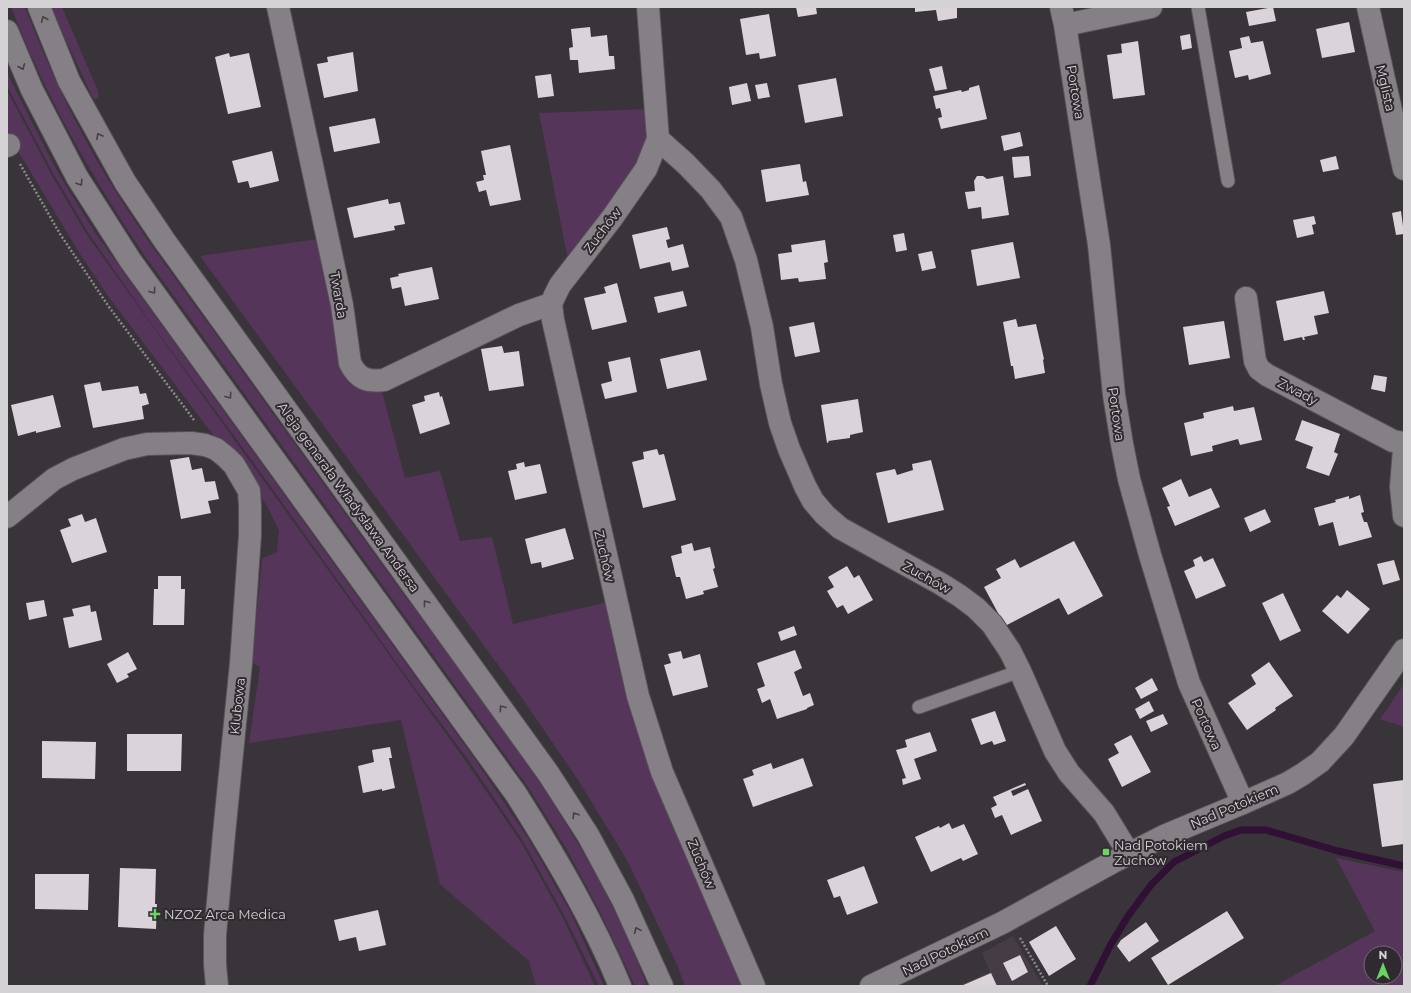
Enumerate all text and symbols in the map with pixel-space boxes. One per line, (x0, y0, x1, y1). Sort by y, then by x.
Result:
one-way arrow (40, 15, 48, 22)
one-way arrow (17, 62, 25, 70)
street label: Mglista (1373, 63, 1399, 113)
street label: Portowa (1064, 64, 1088, 120)
one-way arrow (97, 133, 104, 140)
one-way arrow (76, 179, 83, 186)
street label: Zuchów (580, 204, 625, 256)
street label: Twarda (327, 270, 351, 320)
one-way arrow (148, 286, 155, 293)
street label: Zwady (1275, 374, 1322, 408)
street label: Portowa (1105, 386, 1129, 442)
one-way arrow (224, 392, 232, 399)
street label: Aleja generała Władysława Andersa (275, 399, 423, 595)
street label: Zuchów (591, 529, 619, 584)
street label: Zuchów (900, 557, 954, 597)
one-way arrow (424, 600, 431, 607)
street label: Klubowa (226, 677, 248, 735)
street label: Portowa (1189, 696, 1225, 752)
one-way arrow (499, 705, 507, 712)
street label: Nad Potokiem (1188, 780, 1280, 832)
one-way arrow (573, 813, 580, 820)
street label: Zuchów (684, 837, 720, 892)
place label: Nad Potokiem Zuchów (1114, 837, 1208, 868)
marker: Nad Potokiem Zuchów (1101, 847, 1111, 857)
place label: NZOZ Arca Medica (164, 906, 286, 922)
marker: NZOZ Arca Medica (149, 908, 161, 920)
street label: Nad Potokiem (899, 923, 991, 979)
one-way arrow (634, 927, 642, 934)
north arrow (1363, 945, 1403, 985)
text: N (1379, 948, 1387, 962)

